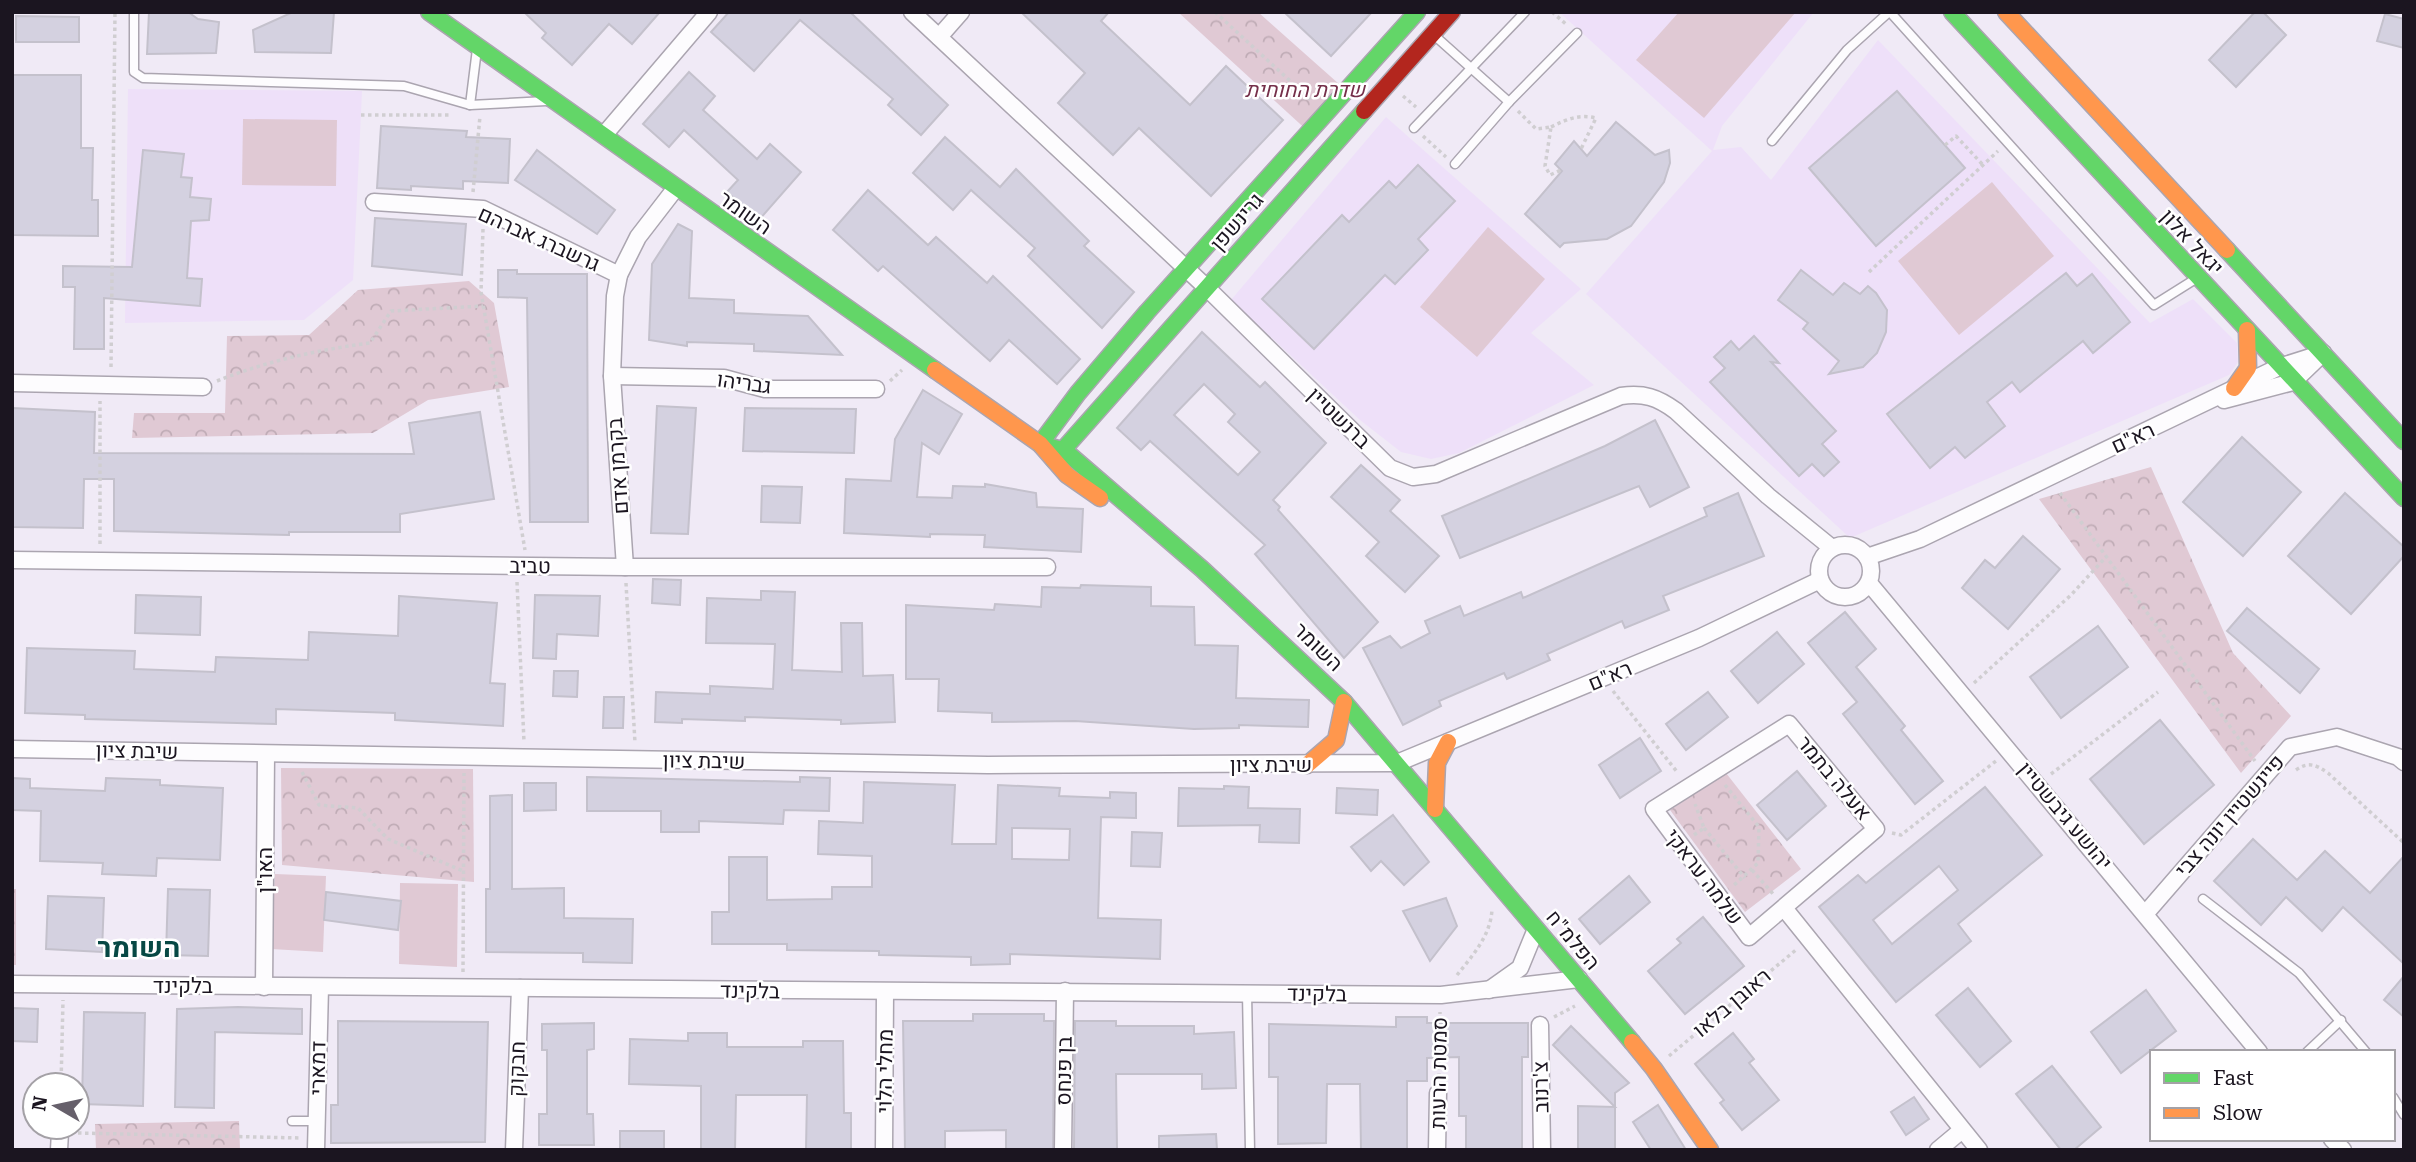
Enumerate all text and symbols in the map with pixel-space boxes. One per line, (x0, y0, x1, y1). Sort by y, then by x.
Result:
park label: שדרת החוחית (1245, 78, 1366, 102)
street label: השומר (714, 186, 776, 240)
street label: גרינשפן (1206, 188, 1268, 256)
street label: גרשברג אברהם (475, 202, 603, 276)
street label: יגאל אלון (2156, 204, 2228, 280)
street label: גבריהו (715, 367, 773, 399)
street label: ברנשטיין (1303, 383, 1375, 453)
street label: בקרמן אדם (603, 417, 633, 515)
street label: רא"ם (2108, 418, 2158, 458)
street label: טביב (509, 554, 551, 578)
street label: השומר (1288, 618, 1348, 676)
street label: רא"ם (1585, 656, 1635, 696)
street label: אעלה בתמר (1792, 731, 1876, 825)
street label: שיבת ציון (96, 738, 178, 764)
street label: שיבת ציון (663, 748, 745, 774)
street label: פיינשטיין יונה צבי (2170, 750, 2290, 882)
street label: שיבת ציון (1230, 753, 1312, 777)
street label: יהושע גיבשטיין (2013, 757, 2117, 875)
street label: שלמה עראקי (1660, 824, 1748, 930)
street label: האו"ן (253, 847, 277, 893)
street label: הפלמ"ח (1541, 905, 1605, 975)
district label: השומר (98, 931, 180, 964)
street label: ראובן בלאו (1688, 964, 1776, 1042)
street label: בלקינד (153, 974, 213, 998)
street label: בלקינד (720, 978, 780, 1004)
street label: בלקינד (1287, 981, 1347, 1007)
street label: סמטת הרעות (1426, 1017, 1452, 1129)
street label: מחלי הלוי (872, 1029, 898, 1113)
street label: בן פנחס (1051, 1036, 1077, 1106)
street label: דמארי (306, 1041, 330, 1095)
street label: חבקוק (504, 1041, 530, 1097)
legend (2150, 1050, 2395, 1141)
street label: צ'רנוב (1529, 1061, 1553, 1113)
text: Fast (2213, 1066, 2254, 1090)
north arrow (21, 1071, 91, 1141)
text: N (27, 1094, 52, 1112)
text: Slow (2213, 1101, 2263, 1125)

